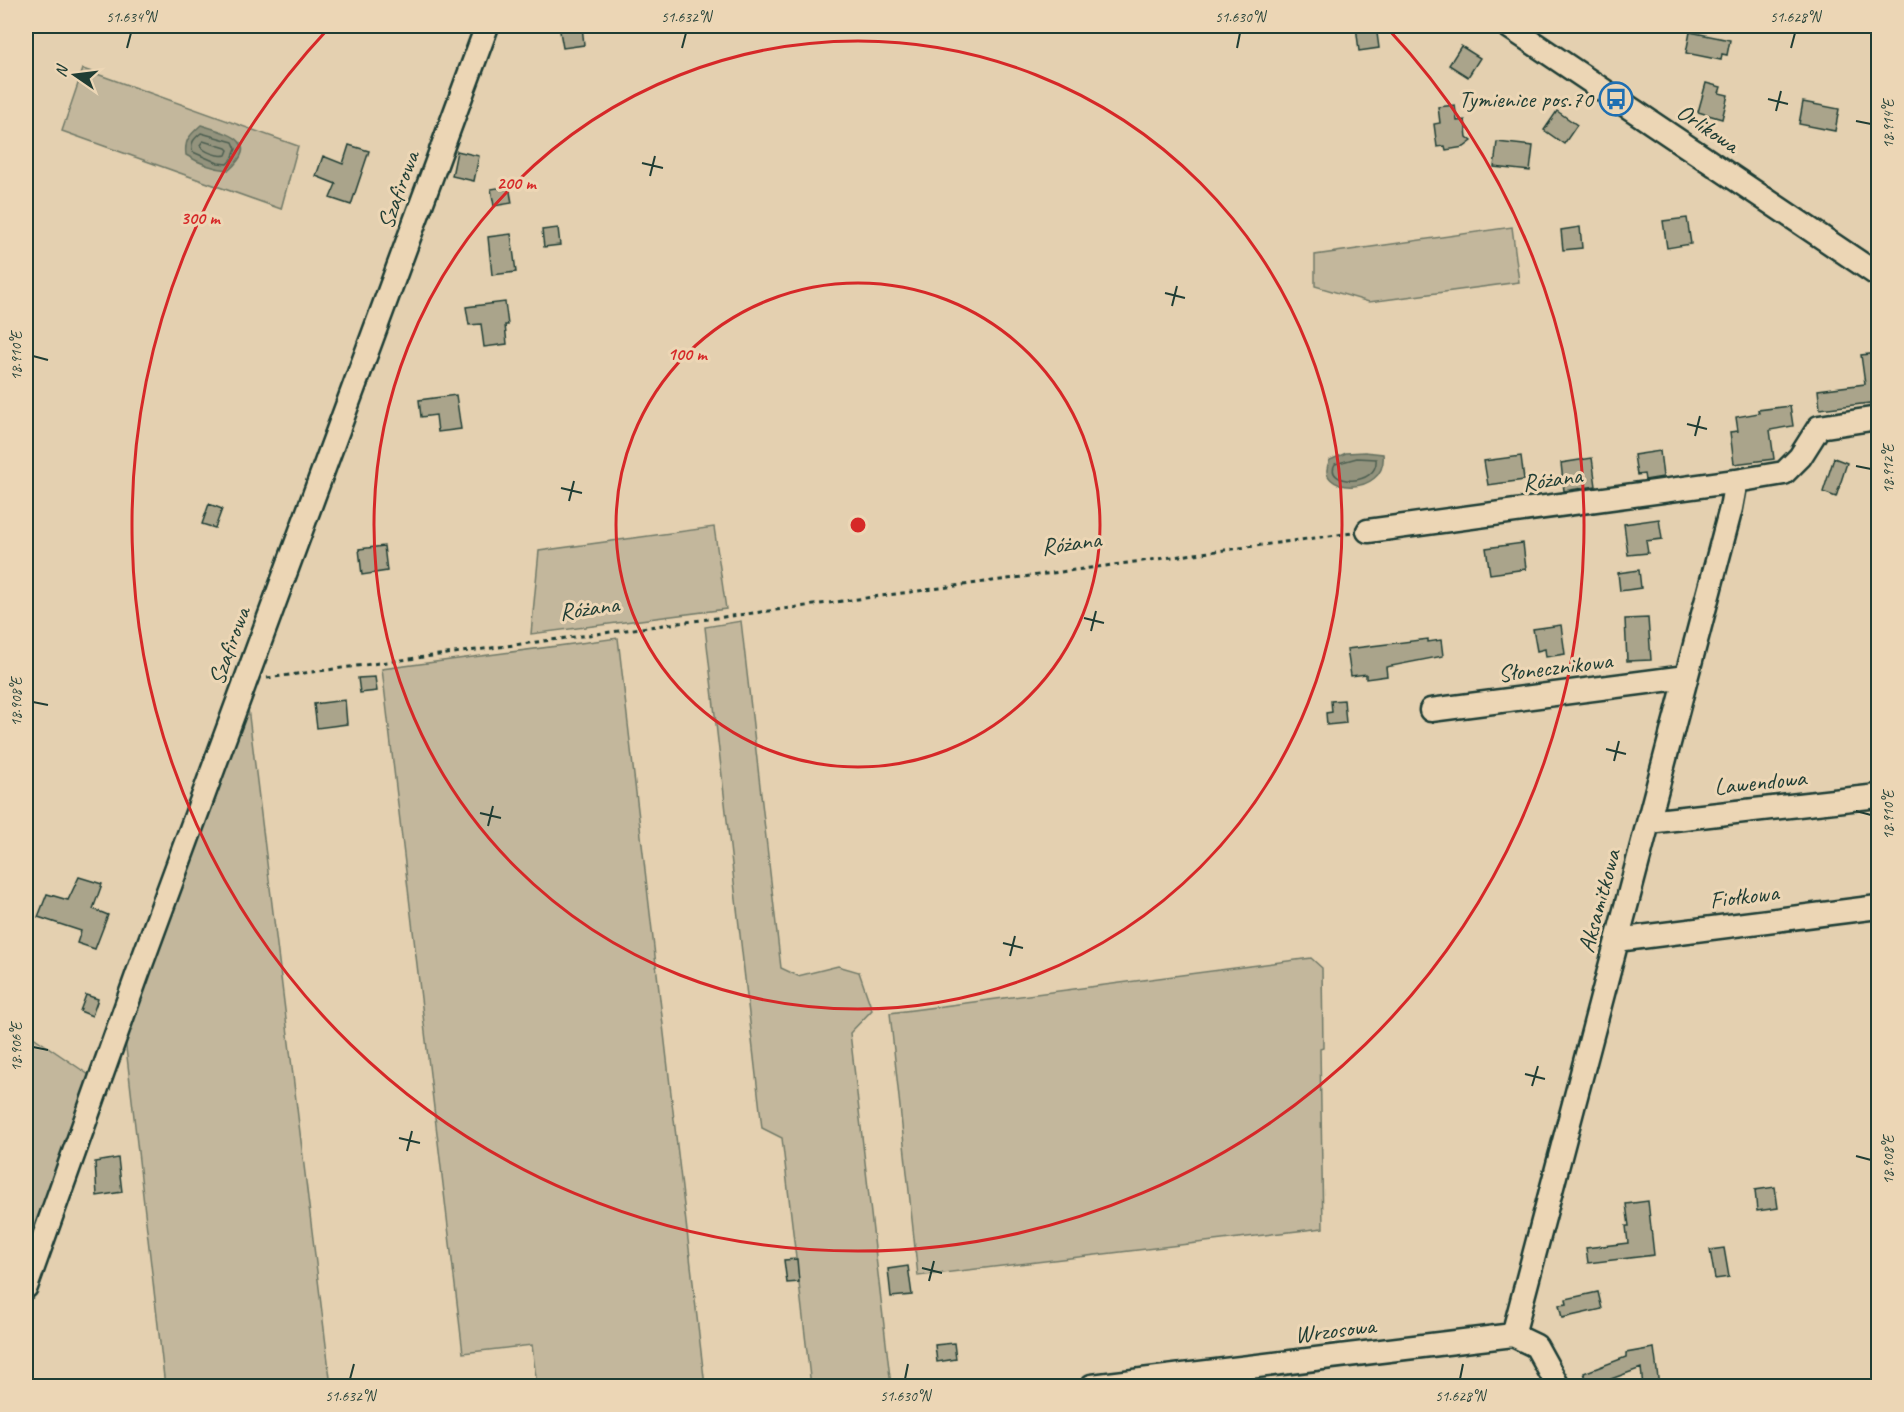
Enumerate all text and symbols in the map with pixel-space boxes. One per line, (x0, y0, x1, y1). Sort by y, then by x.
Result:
text: 51.634°N (106, 8, 159, 27)
text: 51.632°N (661, 8, 714, 27)
text: 51.630°N (1215, 8, 1268, 27)
text: 51.628°N (1770, 8, 1823, 27)
north arrow (45, 45, 105, 105)
text: N (51, 61, 73, 79)
bus stop icon: Tymienice pos.70 (1598, 81, 1634, 117)
place label: Tymienice pos.70 (1459, 84, 1595, 114)
street label: Orlikowa (1671, 96, 1747, 161)
text: 18.914°E (1879, 97, 1898, 148)
street label: Szafirowa (370, 145, 427, 233)
text: 200 m (497, 172, 537, 194)
text: 300 m (181, 207, 221, 229)
text: 18.910°E (7, 329, 26, 380)
text: 100 m (668, 343, 708, 365)
text: 18.912°E (1879, 442, 1898, 493)
street label: Różana (1520, 460, 1585, 498)
centre of rings (848, 515, 868, 535)
street label: Różana (1039, 524, 1104, 562)
street label: Różana (557, 589, 622, 627)
street label: Szafirowa (201, 601, 258, 689)
street label: Słonecznikowa (1496, 645, 1615, 689)
text: 18.908°E (7, 675, 26, 726)
street label: Lawendowa (1713, 762, 1809, 802)
text: 18.910°E (1879, 788, 1898, 839)
street label: Aksamitkowa (1571, 845, 1628, 956)
street label: Fiołkowa (1708, 877, 1781, 915)
text: 18.906°E (7, 1020, 26, 1071)
text: 18.908°E (1879, 1133, 1898, 1184)
street label: Wrzosowa (1293, 1310, 1379, 1350)
text: 51.632°N (325, 1387, 378, 1406)
text: 51.630°N (880, 1387, 933, 1406)
text: 51.628°N (1435, 1387, 1488, 1406)

